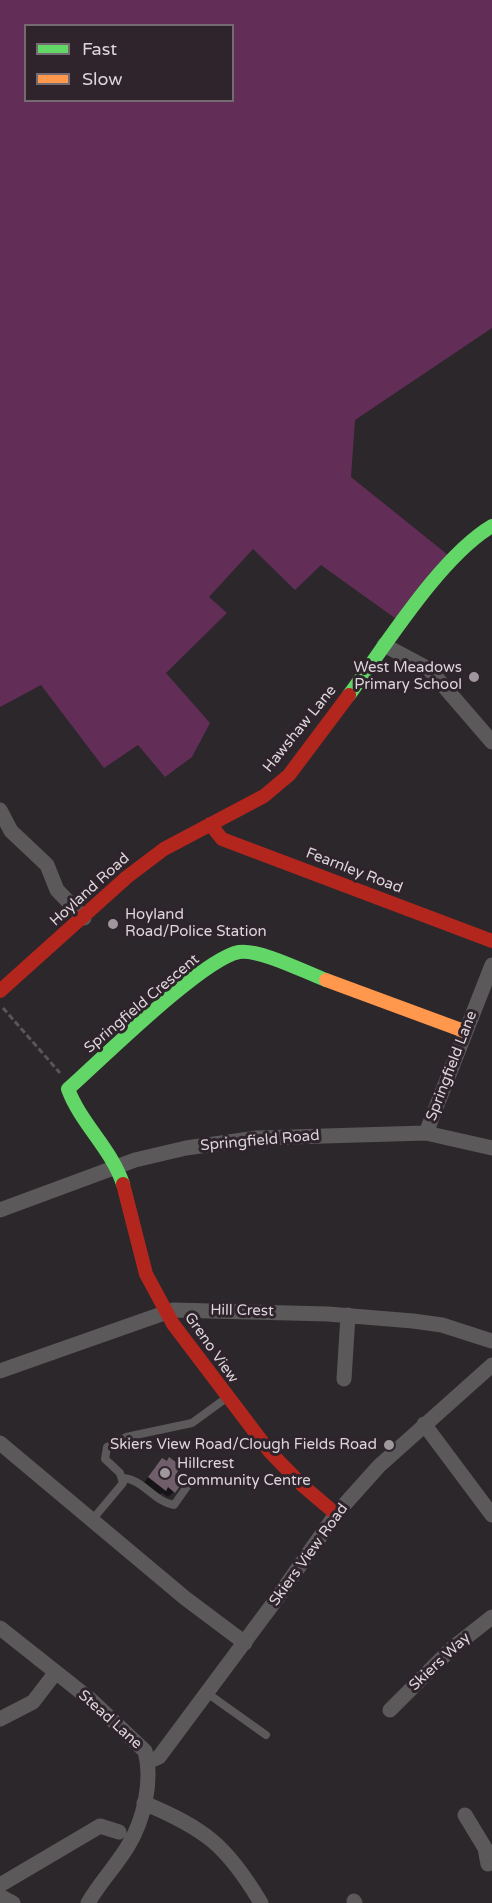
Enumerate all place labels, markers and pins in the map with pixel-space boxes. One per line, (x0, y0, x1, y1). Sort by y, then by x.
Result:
place label: West Meadows Primary School (353, 659, 462, 694)
marker: West Meadows Primary School (467, 670, 481, 684)
place label: Hoyland Road/Police Station (125, 906, 267, 941)
marker: Hoyland Road/Police Station (106, 917, 120, 931)
place label: Skiers View Road/Clough Fields Road (110, 1436, 377, 1454)
marker: Skiers View Road/Clough Fields Road (382, 1438, 396, 1452)
place label: Hillcrest Community Centre (177, 1455, 311, 1490)
marker: Hillcrest Community Centre (158, 1466, 172, 1480)

